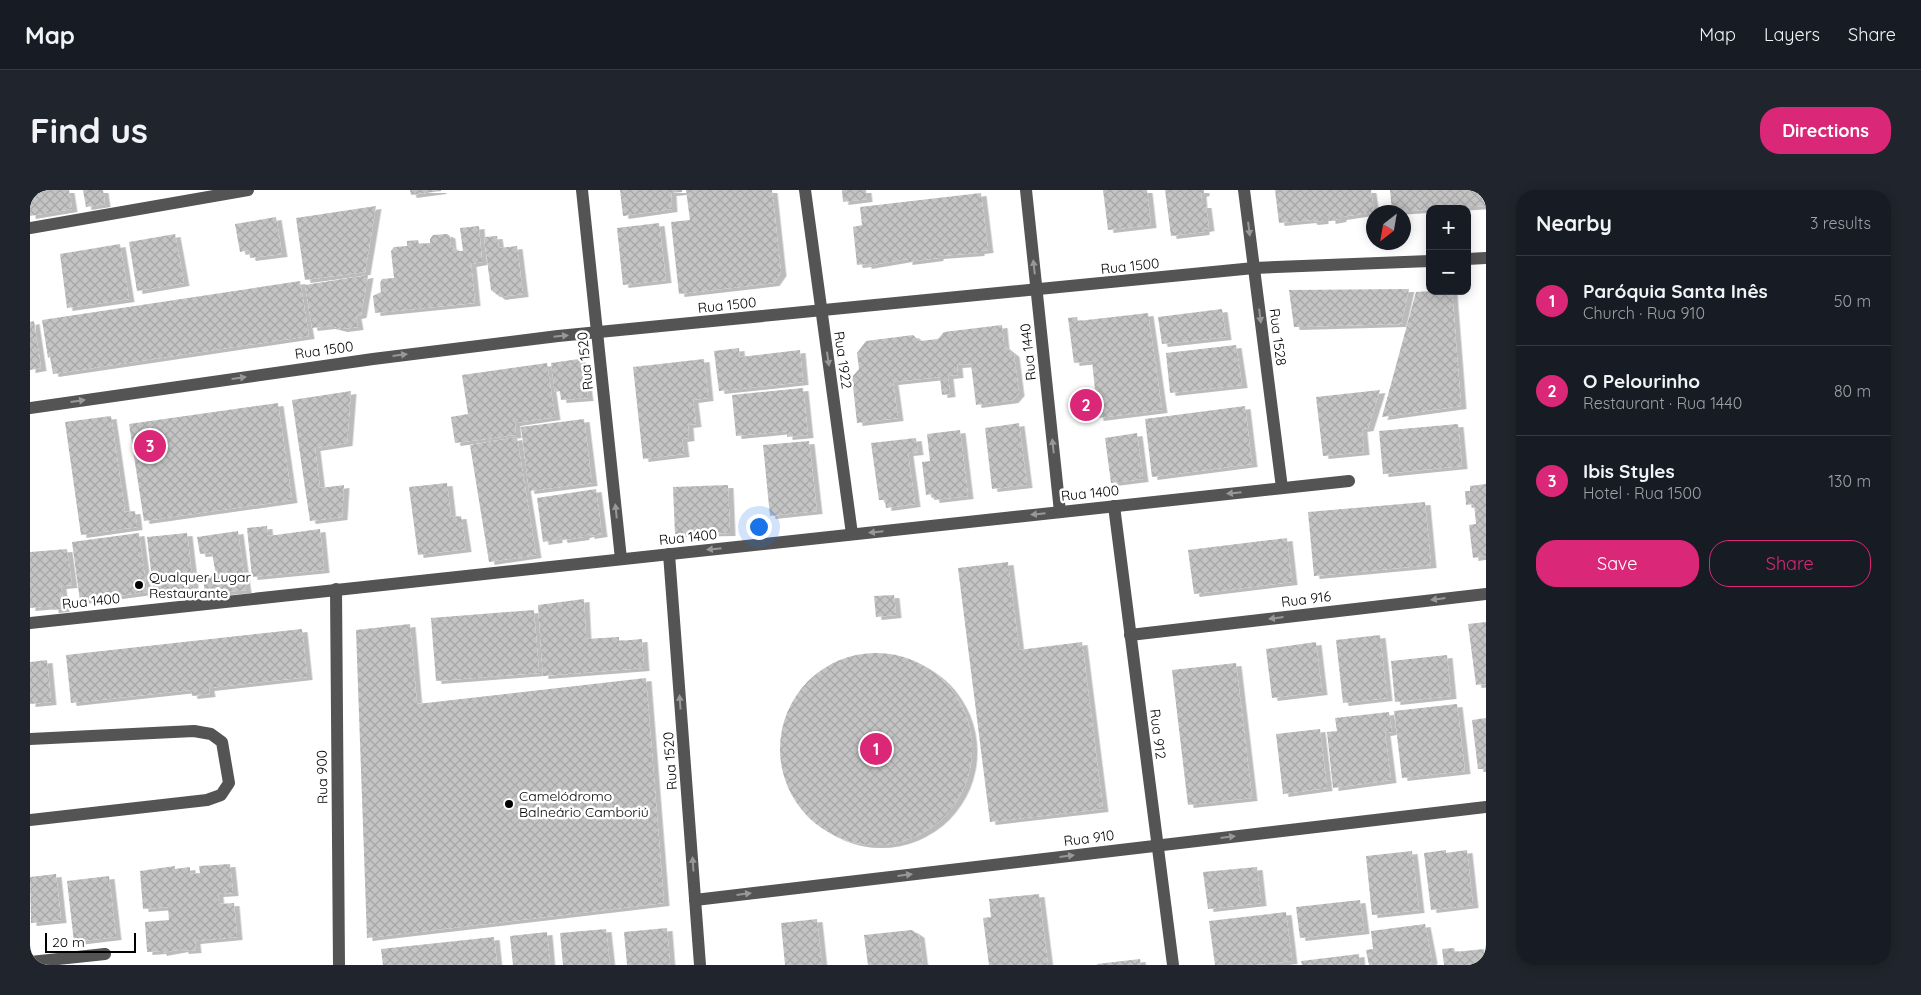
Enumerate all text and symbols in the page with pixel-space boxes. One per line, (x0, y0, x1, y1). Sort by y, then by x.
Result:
text: Map (25, 20, 75, 50)
text: Map (1699, 23, 1736, 46)
text: Layers (1764, 23, 1820, 46)
text: Share (1848, 23, 1896, 46)
button: Directions (1760, 107, 1891, 154)
text: Find us (30, 108, 148, 152)
north arrow (1366, 205, 1411, 250)
map controls (1426, 205, 1471, 295)
button: + (1426, 205, 1471, 250)
text: Nearby (1536, 210, 1612, 236)
text: 3 results (1810, 213, 1871, 233)
one-way arrow (1245, 221, 1253, 237)
button: − (1426, 250, 1471, 295)
street label: Rua 1500 (1100, 254, 1160, 278)
one-way arrow (1030, 258, 1038, 274)
text: Paróquia Santa Inês (1583, 279, 1768, 303)
text: 1 (1549, 291, 1555, 311)
text: 50 m (1834, 291, 1871, 311)
street label: Rua 1500 (697, 293, 757, 317)
text: Church · Rua 910 (1583, 303, 1705, 323)
street label: Rua 1528 (1266, 307, 1290, 367)
one-way arrow (1257, 308, 1265, 324)
street label: Rua 1440 (1016, 322, 1040, 382)
street label: Rua 1922 (830, 330, 856, 390)
street label: Rua 1520 (573, 331, 597, 391)
one-way arrow (554, 332, 570, 340)
street label: Rua 1500 (294, 337, 354, 363)
one-way arrow (392, 351, 408, 359)
one-way arrow (824, 351, 832, 367)
text: O Pelourinho (1583, 369, 1700, 393)
one-way arrow (231, 374, 247, 382)
text: 2 (1547, 381, 1557, 401)
text: 80 m (1834, 381, 1871, 401)
pin: 2 (1070, 386, 1102, 424)
text: Restaurant · Rua 1440 (1583, 393, 1742, 413)
one-way arrow (71, 396, 87, 404)
pin: 3 (134, 427, 166, 465)
one-way arrow (1049, 437, 1057, 453)
text: Ibis Styles (1583, 459, 1675, 483)
text: 3 (1548, 471, 1556, 491)
text: 130 m (1828, 471, 1871, 491)
street label: Rua 1400 (1060, 481, 1120, 505)
text: Hotel · Rua 1500 (1583, 483, 1702, 503)
one-way arrow (1226, 489, 1242, 497)
one-way arrow (612, 502, 620, 518)
one-way arrow (1029, 510, 1045, 518)
your location (746, 514, 772, 540)
street label: Rua 1400 (658, 525, 718, 549)
one-way arrow (868, 528, 884, 536)
button: Save (1536, 540, 1699, 587)
button: Share (1709, 540, 1871, 587)
one-way arrow (706, 545, 722, 553)
place label: Qualquer Lugar Restaurante (149, 568, 251, 602)
marker: Qualquer Lugar Restaurante (133, 579, 145, 591)
street label: Rua 916 (1280, 587, 1332, 611)
street label: Rua 1400 (61, 589, 121, 613)
one-way arrow (1429, 595, 1445, 603)
one-way arrow (1268, 614, 1284, 622)
one-way arrow (676, 694, 684, 710)
street label: Rua 912 (1146, 708, 1170, 760)
pin: 1 (860, 730, 892, 768)
street label: Rua 1520 (659, 731, 681, 791)
street label: Rua 900 (313, 750, 331, 804)
place label: Camelódromo Balneário Camboriú (519, 787, 649, 821)
marker: Camelódromo Balneário Camboriú (503, 798, 515, 810)
street label: Rua 910 (1063, 826, 1115, 850)
one-way arrow (1220, 833, 1236, 841)
one-way arrow (1059, 852, 1075, 860)
one-way arrow (688, 856, 696, 872)
one-way arrow (898, 871, 914, 879)
one-way arrow (736, 890, 752, 898)
scale bar (45, 930, 136, 953)
text: 20 m (52, 933, 85, 951)

